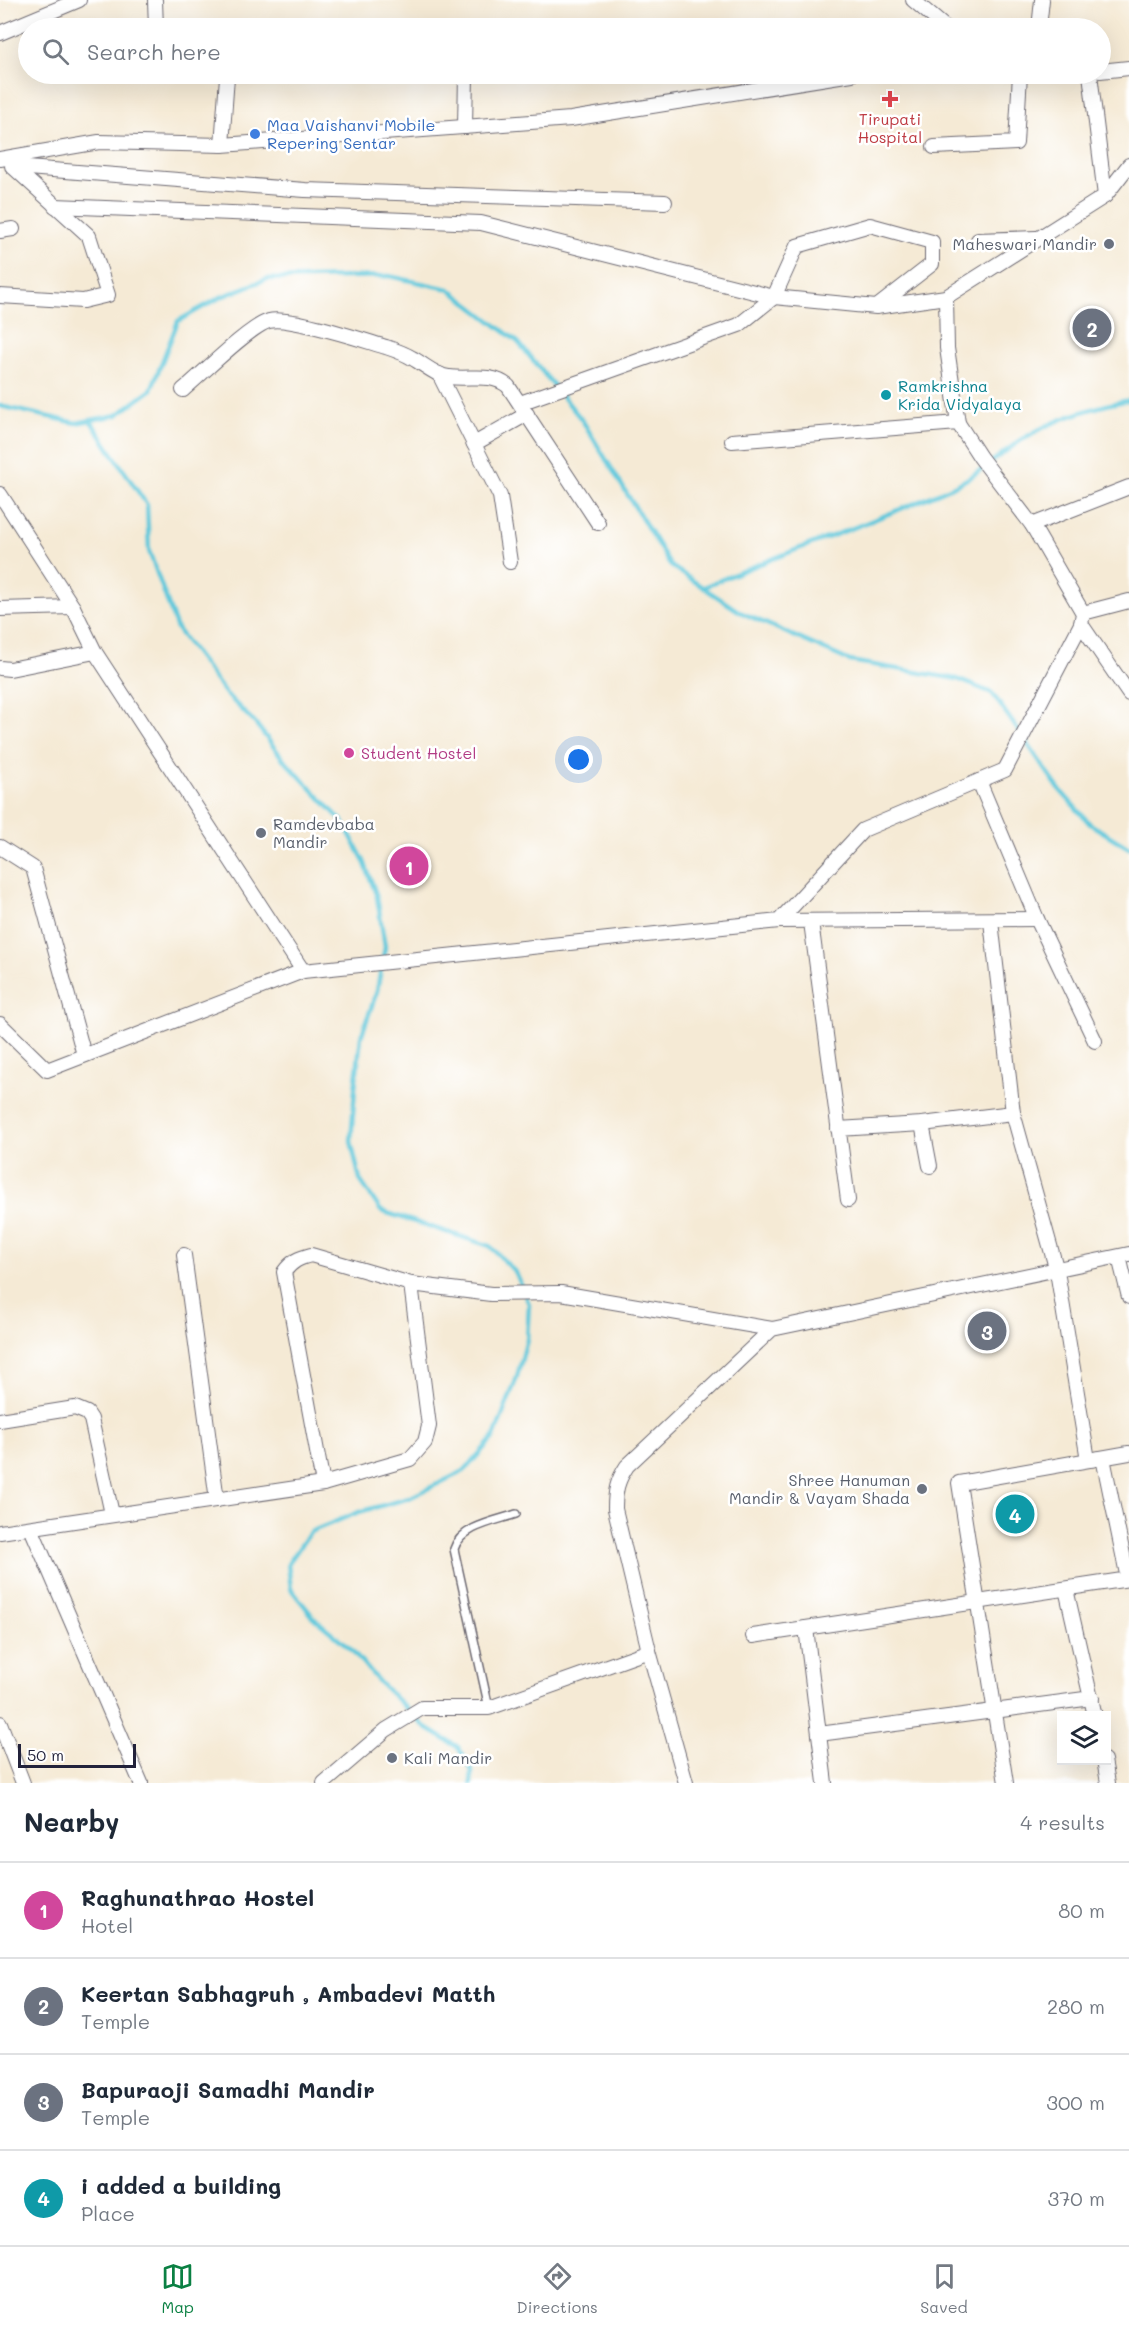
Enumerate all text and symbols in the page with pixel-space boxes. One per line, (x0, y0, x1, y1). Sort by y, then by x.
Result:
search box (18, 18, 1111, 84)
icon: search (39, 35, 72, 68)
text: Search here (87, 37, 221, 66)
marker: Tirupati Hospital (881, 90, 899, 108)
place label: Tirupati Hospital (858, 108, 922, 147)
place label: Maa Vaishanvi Mobile Repering Sentar (267, 114, 435, 153)
marker: Maa Vaishanvi Mobile Repering Sentar (248, 127, 262, 141)
place label: Maheswari Mandir (952, 233, 1097, 254)
marker: Maheswari Mandir (1102, 237, 1116, 251)
pin: 2 (1072, 306, 1112, 350)
place label: Ramkrishna Krida Vidyalaya (898, 375, 1022, 414)
marker: Ramkrishna Krida Vidyalaya (879, 388, 893, 402)
place label: Student Hostel (361, 742, 477, 763)
your location (564, 745, 593, 774)
marker: Student Hostel (342, 746, 356, 760)
place label: Ramdevbaba Mandir (273, 813, 375, 852)
marker: Ramdevbaba Mandir (254, 826, 268, 840)
pin: 1 (390, 844, 428, 888)
pin: 3 (968, 1308, 1006, 1354)
place label: Shree Hanuman Mandir & Vayam Shada (729, 1469, 910, 1508)
marker: Shree Hanuman Mandir & Vayam Shada (915, 1482, 929, 1496)
pin: 4 (996, 1492, 1034, 1537)
map controls (1057, 1711, 1111, 1765)
button: layers (1057, 1711, 1111, 1765)
scale bar (18, 1741, 136, 1768)
text: 50 m (27, 1744, 64, 1765)
place label: Kali Mandir (404, 1747, 492, 1768)
marker: Kali Mandir (385, 1751, 399, 1765)
text: Nearby (24, 1805, 119, 1839)
text: 4 results (1020, 1809, 1105, 1835)
text: Raghunathrao Hostel (81, 1883, 314, 1912)
text: 1 (39, 1897, 48, 1923)
text: 80 m (1058, 1897, 1105, 1923)
text: Hotel (81, 1912, 133, 1938)
text: Keertan Sabhagruh , Ambadevi Matth (81, 1979, 495, 2008)
text: 2 (38, 1993, 49, 2019)
text: 280 m (1047, 1993, 1105, 2019)
text: Temple (81, 2008, 150, 2034)
text: Bapuraoji Samadhi Mandir (81, 2075, 375, 2104)
text: 3 (38, 2089, 50, 2115)
text: 300 m (1046, 2089, 1105, 2115)
text: Temple (81, 2104, 150, 2130)
text: i added a building (81, 2171, 281, 2200)
text: 4 (37, 2185, 50, 2211)
text: 370 m (1047, 2185, 1105, 2211)
text: Place (81, 2200, 135, 2226)
tab: Map (161, 2260, 194, 2317)
tab: Directions (517, 2260, 598, 2317)
tab: Saved (920, 2260, 968, 2317)

